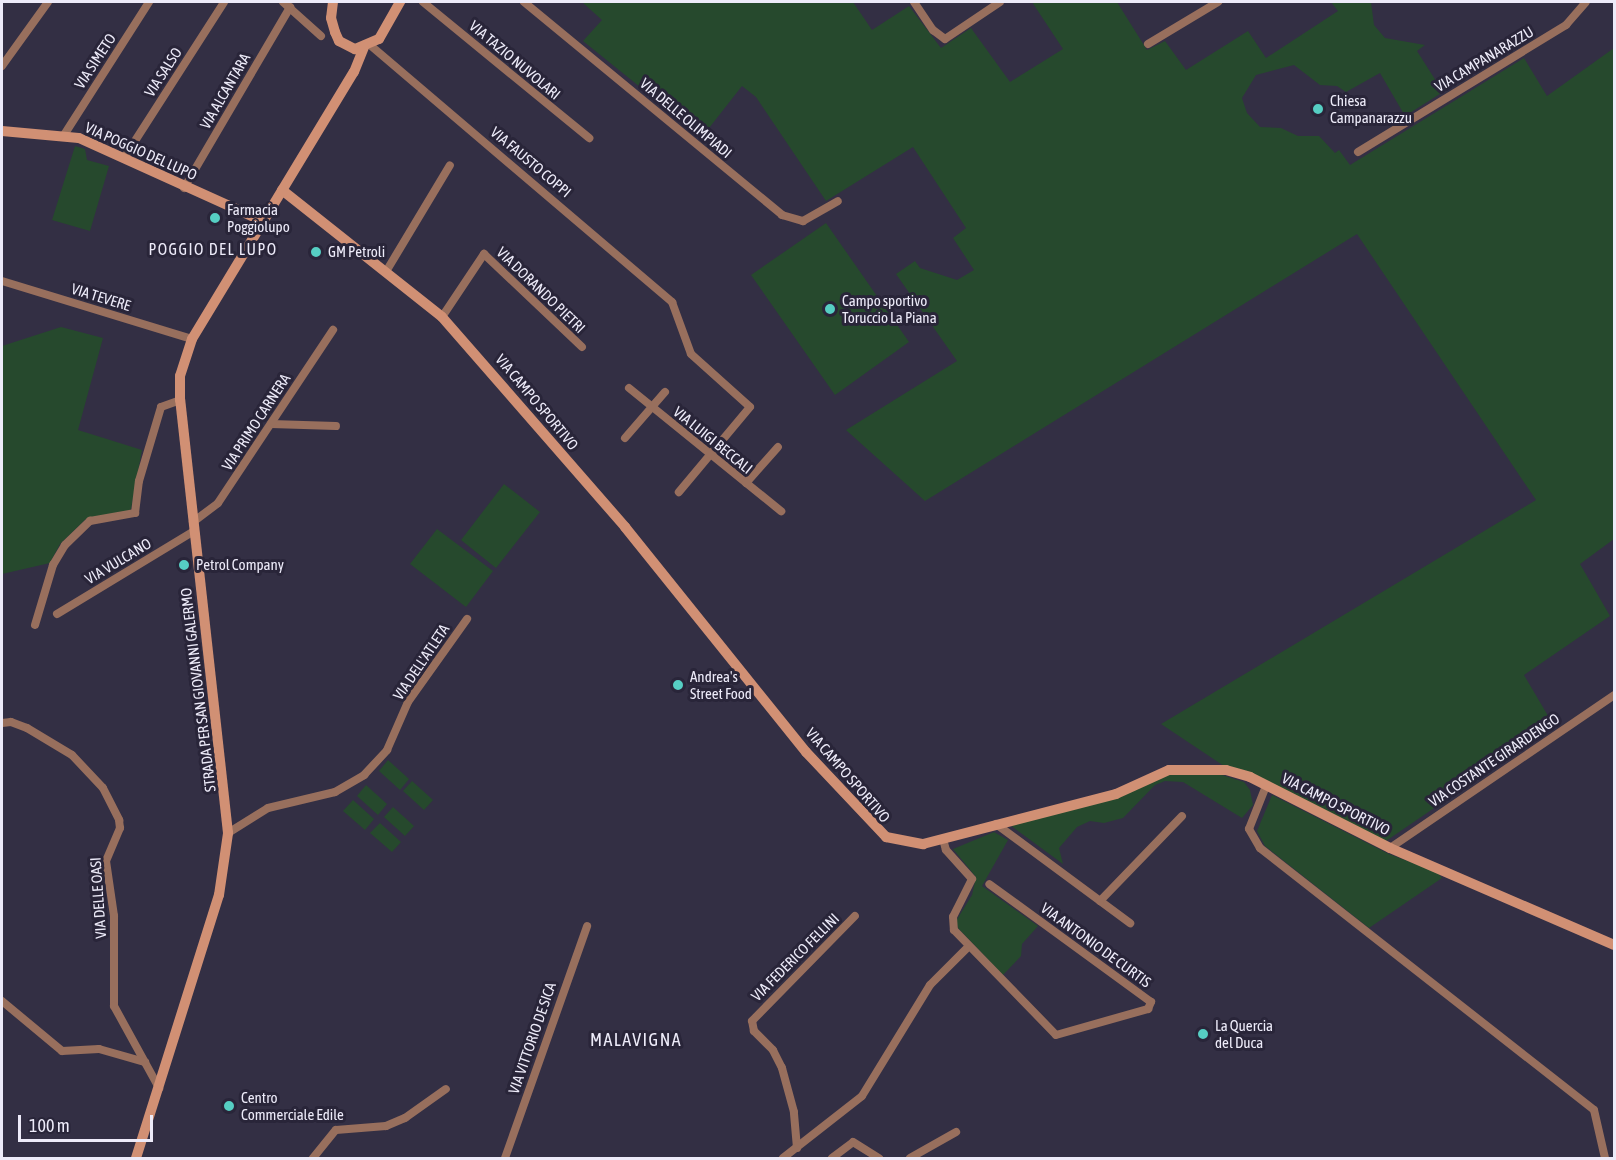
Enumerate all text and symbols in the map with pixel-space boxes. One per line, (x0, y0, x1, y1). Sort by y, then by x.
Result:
street label: VIA TAZIO NUVOLARI (466, 17, 564, 103)
street label: VIA CAMPANARAZZU (1431, 22, 1537, 96)
street label: VIA SIMETO (71, 30, 119, 92)
street label: VIA SALSO (140, 44, 186, 100)
street label: VIA ALCANTARA (196, 50, 254, 132)
street label: VIA DELLE OLIMPIADI (636, 74, 736, 162)
place label: Chiesa Campanarazzu (1330, 91, 1412, 126)
marker: Chiesa Campanarazzu (1311, 102, 1325, 116)
street label: VIA POGGIO DEL LUPO (82, 118, 200, 184)
street label: VIA FAUSTO COPPI (487, 123, 575, 201)
place label: Farmacia Poggiolupo (227, 200, 290, 235)
marker: Farmacia Poggiolupo (208, 211, 222, 225)
district label: POGGIO DEL LUPO (148, 239, 278, 259)
place label: GM Petroli (328, 243, 385, 261)
street label: VIA DORANDO PIETRI (493, 243, 589, 337)
marker: GM Petroli (309, 245, 323, 259)
street label: VIA TEVERE (69, 279, 133, 315)
place label: Campo sportivo Toruccio La Piana (842, 291, 937, 326)
marker: Campo sportivo Toruccio La Piana (823, 302, 837, 316)
street label: VIA CAMPO SPORTIVO (492, 351, 582, 453)
street label: VIA PRIMO CARNERA (218, 370, 294, 474)
street label: VIA LUIGI BECCALI (670, 403, 756, 477)
street label: VIA VULCANO (82, 534, 154, 588)
place label: Petrol Company (196, 556, 284, 574)
marker: Petrol Company (177, 558, 191, 572)
street label: STRADA PER SAN GIOVANNI GALERMO (177, 587, 219, 793)
street label: VIA DELL'ATLETA (389, 621, 453, 703)
place label: Andrea's Street Food (690, 667, 752, 702)
marker: Andrea's Street Food (671, 678, 685, 692)
street label: VIA COSTANTE GIRARDENGO (1425, 710, 1563, 810)
street label: VIA CAMPO SPORTIVO (802, 724, 894, 826)
street label: VIA CAMPO SPORTIVO (1279, 769, 1393, 839)
street label: VIA DELLE OASI (86, 857, 110, 939)
street label: VIA ANTONIO DE CURTIS (1037, 899, 1155, 991)
street label: VIA FEDERICO FELLINI (747, 909, 843, 1005)
street label: VIA VITTORIO DE SICA (505, 980, 559, 1096)
place label: La Quercia del Duca (1215, 1016, 1273, 1051)
marker: La Quercia del Duca (1196, 1027, 1210, 1041)
district label: MALAVIGNA (590, 1029, 682, 1051)
place label: Centro Commerciale Edile (241, 1088, 344, 1123)
marker: Centro Commerciale Edile (222, 1099, 236, 1113)
scale bar (21, 1103, 156, 1141)
text: 100 m (29, 1115, 70, 1136)

